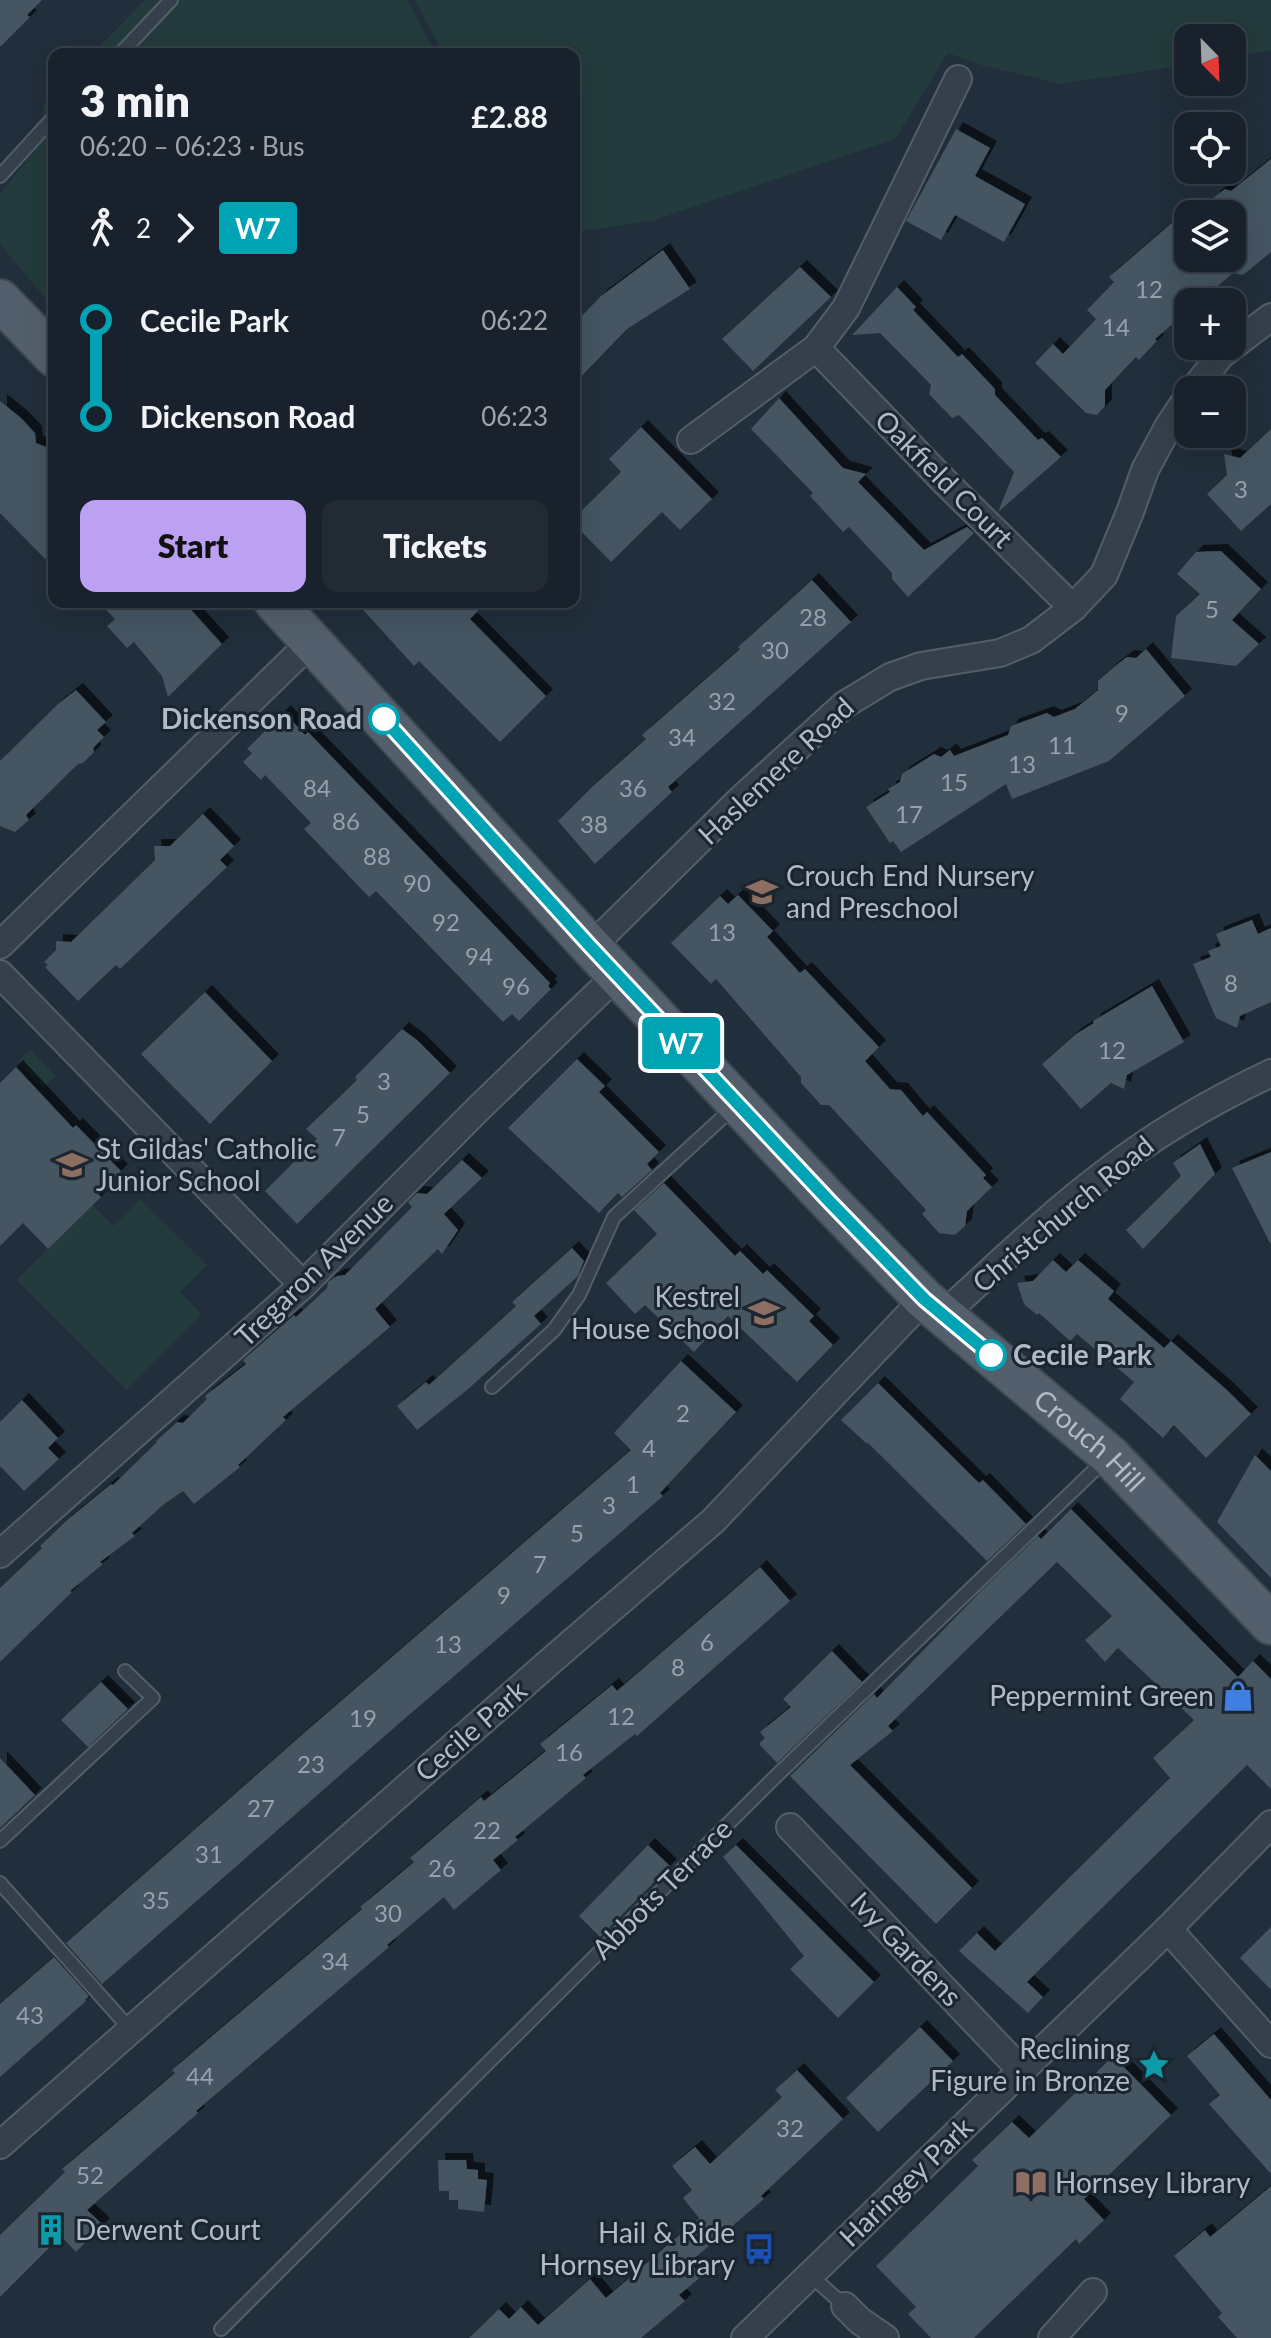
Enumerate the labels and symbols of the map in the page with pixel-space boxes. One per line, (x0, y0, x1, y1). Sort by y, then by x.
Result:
north arrow (1174, 24, 1246, 96)
house number: 12 (1135, 274, 1163, 303)
house number: 14 (1102, 312, 1130, 341)
street label: Oakfield Court (869, 402, 1021, 554)
house number: 3 (1234, 474, 1248, 503)
house number: 5 (1205, 594, 1219, 623)
house number: 28 (799, 602, 827, 631)
house number: 30 (761, 635, 789, 664)
house number: 32 (708, 686, 736, 715)
street label: Haslemere Road (691, 690, 860, 851)
house number: 9 (1115, 698, 1129, 727)
place label: Dickenson Road (161, 701, 362, 735)
marker: Dickenson Road (369, 704, 399, 734)
house number: 34 (668, 722, 696, 751)
house number: 11 (1048, 730, 1076, 759)
house number: 13 (1008, 749, 1036, 778)
house number: 15 (940, 767, 968, 796)
house number: 84 (303, 773, 331, 802)
house number: 36 (619, 773, 647, 802)
house number: 17 (895, 799, 923, 828)
house number: 86 (332, 806, 360, 835)
house number: 38 (580, 809, 608, 838)
house number: 88 (363, 841, 391, 870)
place label: Crouch End Nursery and Preschool (786, 858, 1035, 924)
house number: 90 (403, 868, 431, 897)
school or university icon: Crouch End Nursery and Preschool (745, 875, 779, 909)
house number: 92 (432, 907, 460, 936)
house number: 13 (708, 917, 736, 946)
house number: 94 (465, 941, 493, 970)
house number: 8 (1224, 968, 1238, 997)
house number: 96 (502, 971, 530, 1000)
line badge: W7 (645, 1017, 717, 1069)
house number: 12 (1098, 1035, 1126, 1064)
house number: 3 (377, 1066, 391, 1095)
house number: 5 (356, 1099, 370, 1128)
house number: 7 (332, 1122, 346, 1151)
street label: Christchurch Road (965, 1128, 1160, 1299)
place label: St Gildas' Catholic Junior School (96, 1131, 317, 1197)
school or university icon: St Gildas' Catholic Junior School (55, 1148, 89, 1182)
street label: Tregaron Avenue (227, 1185, 399, 1353)
place label: Kestrel House School (571, 1279, 740, 1345)
school or university icon: Kestrel House School (747, 1296, 781, 1330)
place label: Cecile Park (1013, 1337, 1152, 1371)
marker: Cecile Park (976, 1340, 1006, 1370)
street label: Crouch Hill (1028, 1381, 1153, 1498)
house number: 2 (676, 1398, 690, 1427)
house number: 4 (642, 1433, 656, 1462)
house number: 1 (626, 1469, 640, 1498)
house number: 3 (602, 1490, 616, 1519)
house number: 5 (570, 1518, 584, 1547)
house number: 7 (533, 1549, 547, 1578)
house number: 9 (497, 1580, 511, 1609)
house number: 6 (700, 1627, 714, 1656)
house number: 13 (434, 1629, 462, 1658)
house number: 8 (671, 1652, 685, 1681)
street label: Cecile Park (408, 1672, 534, 1788)
place label: Peppermint Green (989, 1678, 1214, 1712)
shop icon: Peppermint Green (1221, 1679, 1255, 1713)
house number: 12 (607, 1701, 635, 1730)
house number: 19 (349, 1703, 377, 1732)
house number: 16 (555, 1737, 583, 1766)
house number: 23 (297, 1749, 325, 1778)
house number: 27 (247, 1793, 275, 1822)
street label: Abbots Terrace (584, 1811, 738, 1965)
house number: 22 (473, 1815, 501, 1844)
house number: 31 (195, 1839, 223, 1868)
house number: 26 (428, 1853, 456, 1882)
street label: Ivy Gardens (844, 1884, 969, 2012)
house number: 35 (142, 1885, 170, 1914)
house number: 30 (374, 1898, 402, 1927)
house number: 34 (321, 1946, 349, 1975)
house number: 43 (16, 2000, 44, 2029)
place label: Reclining Figure in Bronze (930, 2031, 1130, 2097)
place icon: Reclining Figure in Bronze (1137, 2048, 1171, 2082)
house number: 44 (186, 2061, 214, 2090)
street label: Haringey Park (832, 2109, 979, 2253)
house number: 32 (776, 2113, 804, 2142)
house number: 52 (76, 2160, 104, 2189)
place label: Hornsey Library (1055, 2165, 1251, 2199)
library icon: Hornsey Library (1014, 2166, 1048, 2200)
place label: Derwent Court (75, 2212, 260, 2246)
building icon: Derwent Court (34, 2213, 68, 2247)
place label: Hail & Ride Hornsey Library (540, 2215, 736, 2281)
bus stop icon: Hail & Ride Hornsey Library (742, 2232, 776, 2266)

